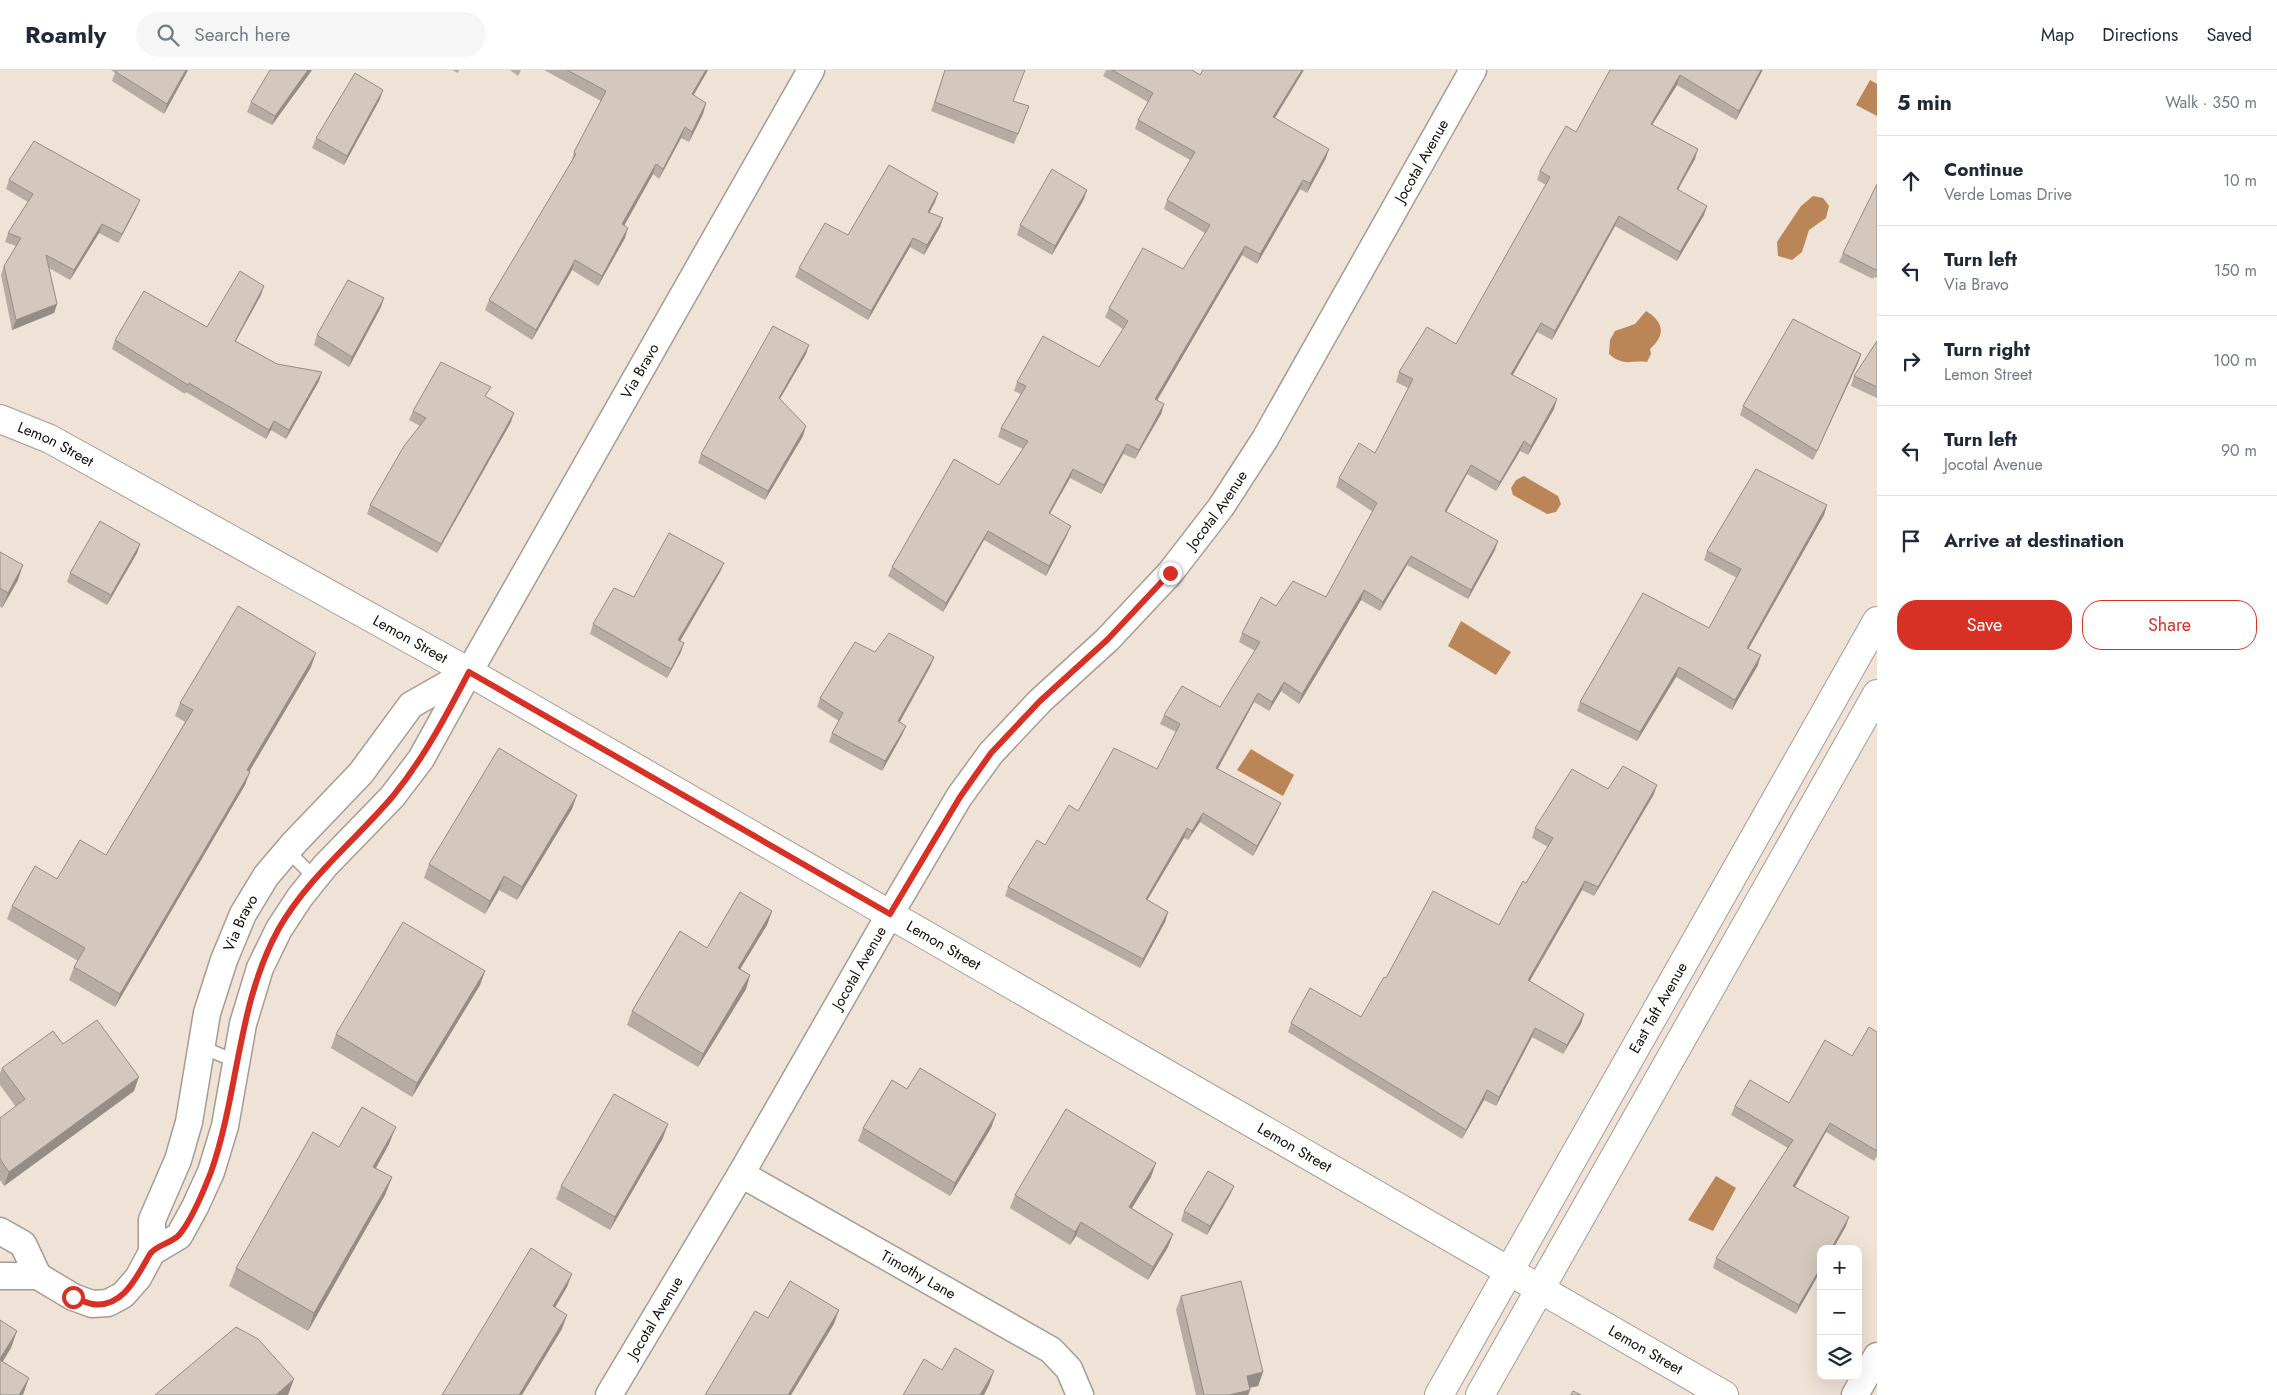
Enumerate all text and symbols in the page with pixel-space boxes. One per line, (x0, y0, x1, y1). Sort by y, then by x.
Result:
search box (136, 12, 486, 57)
text: Roamly (25, 17, 106, 52)
icon: search (154, 21, 182, 49)
text: Search here (194, 21, 290, 48)
text: Map (2041, 22, 2074, 48)
text: Directions (2102, 22, 2178, 48)
text: Saved (2206, 22, 2252, 48)
text: 5 min (1897, 88, 1952, 118)
text: Walk · 350 m (2165, 91, 2257, 114)
street label: Jocotal Avenue (1388, 115, 1454, 208)
text: Continue (1944, 156, 2023, 183)
icon: ahead (1897, 167, 1925, 195)
text: 10 m (2223, 169, 2257, 192)
text: Verde Lomas Drive (1944, 183, 2072, 206)
text: Turn left (1944, 246, 2017, 273)
icon: left (1897, 257, 1925, 285)
text: 150 m (2214, 259, 2257, 282)
text: Via Bravo (1944, 273, 2009, 296)
text: Turn right (1944, 336, 2030, 363)
street label: Via Bravo (615, 339, 664, 403)
icon: right (1897, 347, 1925, 375)
text: 100 m (2213, 349, 2257, 372)
text: Lemon Street (1944, 363, 2032, 386)
street label: Lemon Street (14, 416, 98, 472)
text: Turn left (1944, 426, 2017, 453)
icon: left (1897, 437, 1925, 465)
text: 90 m (2221, 439, 2257, 462)
text: Jocotal Avenue (1944, 453, 2043, 476)
street label: Jocotal Avenue (1180, 466, 1253, 556)
icon: arrive (1897, 527, 1925, 555)
text: Arrive at destination (1944, 527, 2124, 554)
route end (1159, 562, 1182, 585)
button: Save (1897, 600, 2072, 650)
button: Share (2082, 600, 2257, 650)
street label: Lemon Street (369, 610, 452, 669)
street label: Via Bravo (218, 890, 263, 955)
street label: Lemon Street (902, 915, 985, 976)
street label: Jocotal Avenue (826, 922, 892, 1015)
street label: East Taft Avenue (1624, 958, 1693, 1057)
street label: Lemon Street (1253, 1117, 1336, 1178)
street label: Timothy Lane (877, 1245, 960, 1305)
map controls (1817, 1245, 1862, 1380)
button: + (1817, 1245, 1862, 1290)
street label: Jocotal Avenue (621, 1272, 689, 1365)
route start (62, 1286, 85, 1309)
button: − (1817, 1290, 1862, 1335)
street label: Lemon Street (1604, 1320, 1687, 1380)
button: layers (1817, 1335, 1862, 1380)

